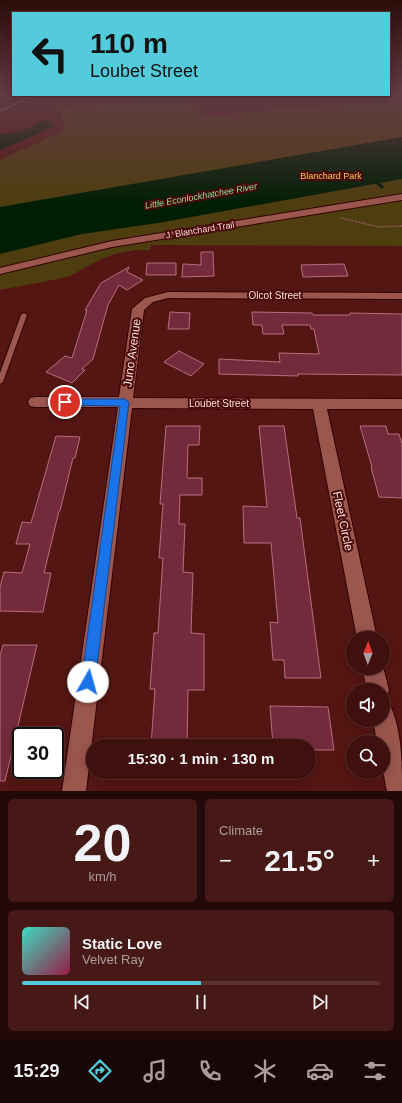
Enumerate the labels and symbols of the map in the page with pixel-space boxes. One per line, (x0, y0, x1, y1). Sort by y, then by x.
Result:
park label: Blanchard Park (300, 171, 362, 181)
water label: Little Econlockhatchee River (144, 181, 259, 211)
street label: J. Blanchard Trail (165, 220, 235, 240)
street label: Olcot Street (249, 290, 302, 301)
street label: Juno Avenue (120, 317, 144, 388)
pin (48, 385, 82, 419)
street label: Loubet Street (189, 398, 249, 409)
street label: Fleet Circle (330, 490, 356, 552)
north arrow (346, 631, 390, 675)
position arrow (67, 661, 109, 703)
speed limit sign: 30 (12, 727, 64, 779)

